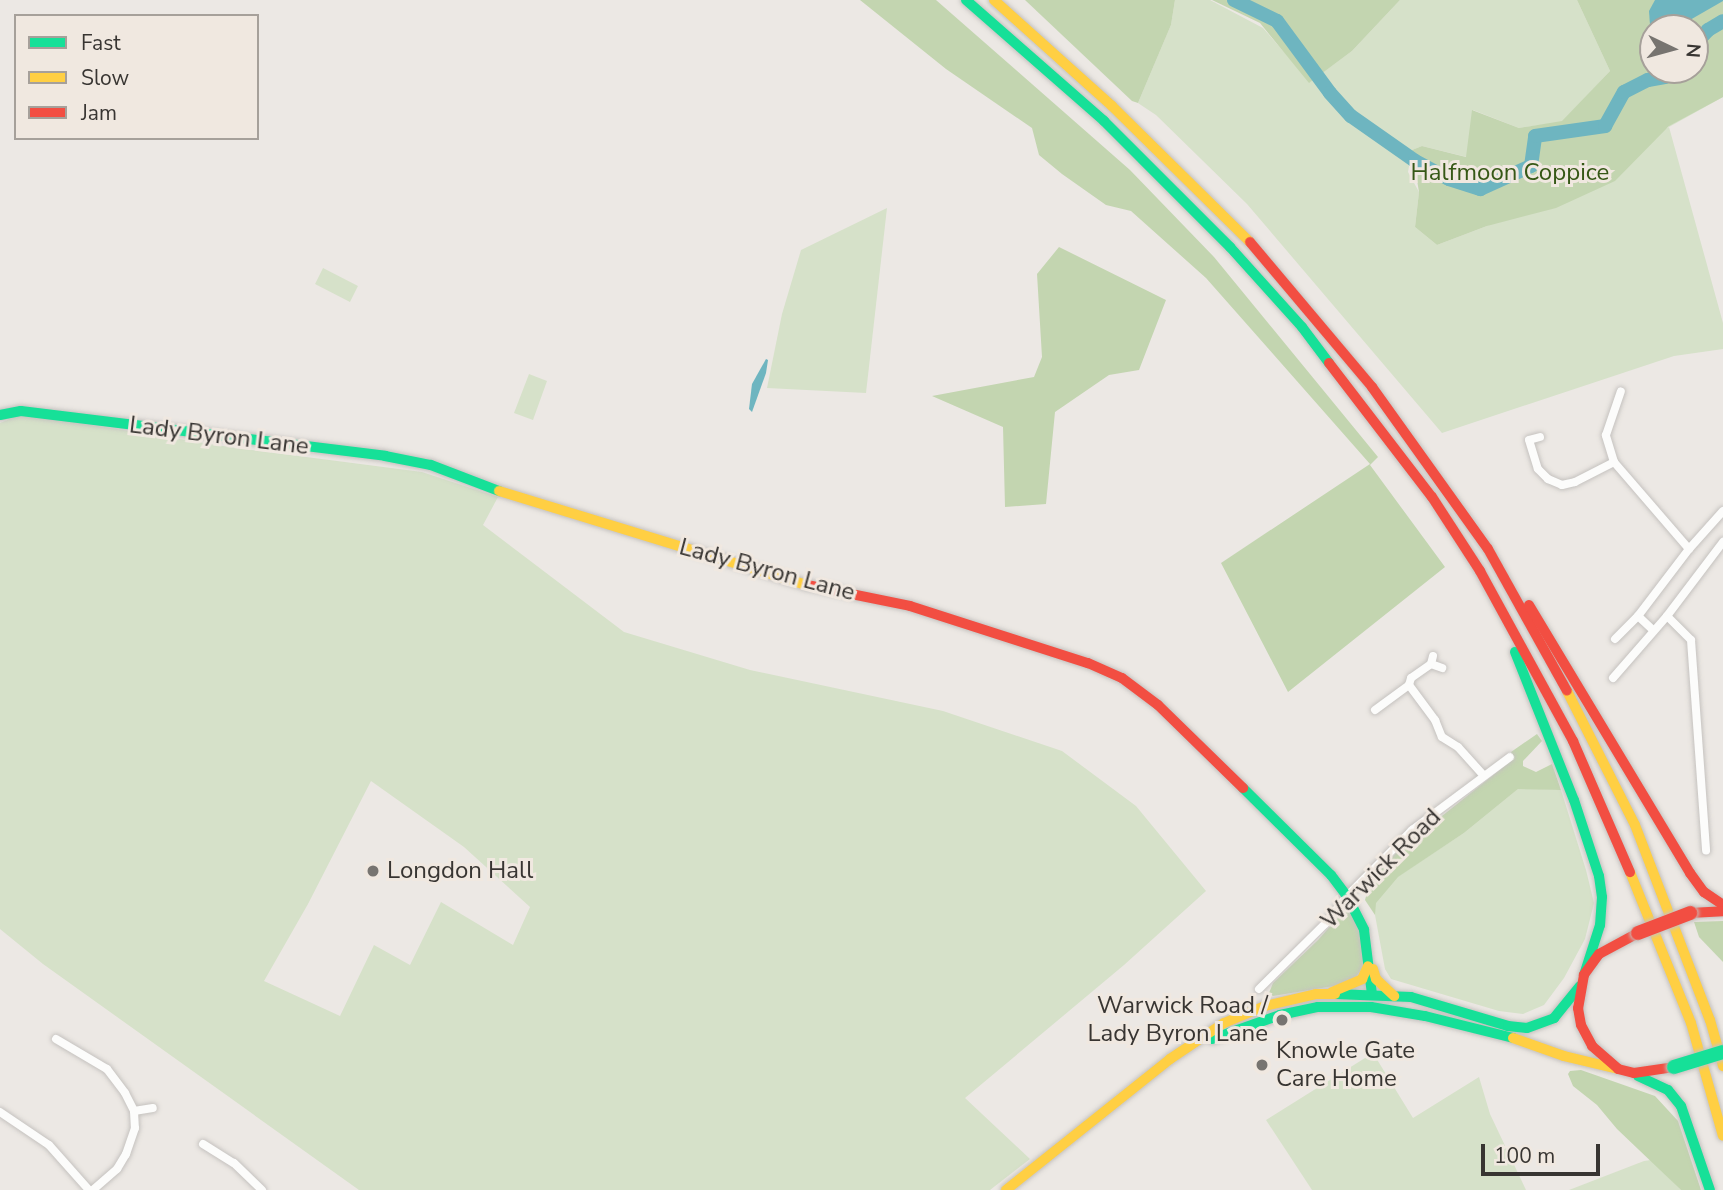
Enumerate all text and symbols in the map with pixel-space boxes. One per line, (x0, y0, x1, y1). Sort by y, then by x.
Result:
legend (14, 14, 259, 140)
north arrow (1639, 14, 1709, 84)
text: Fast (81, 29, 121, 57)
text: N (1679, 42, 1706, 59)
text: Slow (81, 64, 129, 92)
text: Jam (81, 99, 117, 127)
park label: Halfmoon Coppice (1411, 159, 1609, 187)
street label: Lady Byron Lane (128, 411, 310, 461)
street label: Lady Byron Lane (676, 533, 858, 607)
street label: Warwick Road (1315, 803, 1447, 935)
place label: Longdon Hall (387, 857, 533, 885)
marker: Longdon Hall (365, 863, 381, 879)
place label: Warwick Road / Lady Byron Lane (1087, 992, 1268, 1048)
marker: Warwick Road / Lady Byron Lane (1274, 1012, 1290, 1028)
place label: Knowle Gate Care Home (1276, 1037, 1415, 1093)
marker: Knowle Gate Care Home (1254, 1057, 1270, 1073)
scale bar (1485, 1130, 1604, 1174)
text: 100 m (1494, 1142, 1555, 1170)

